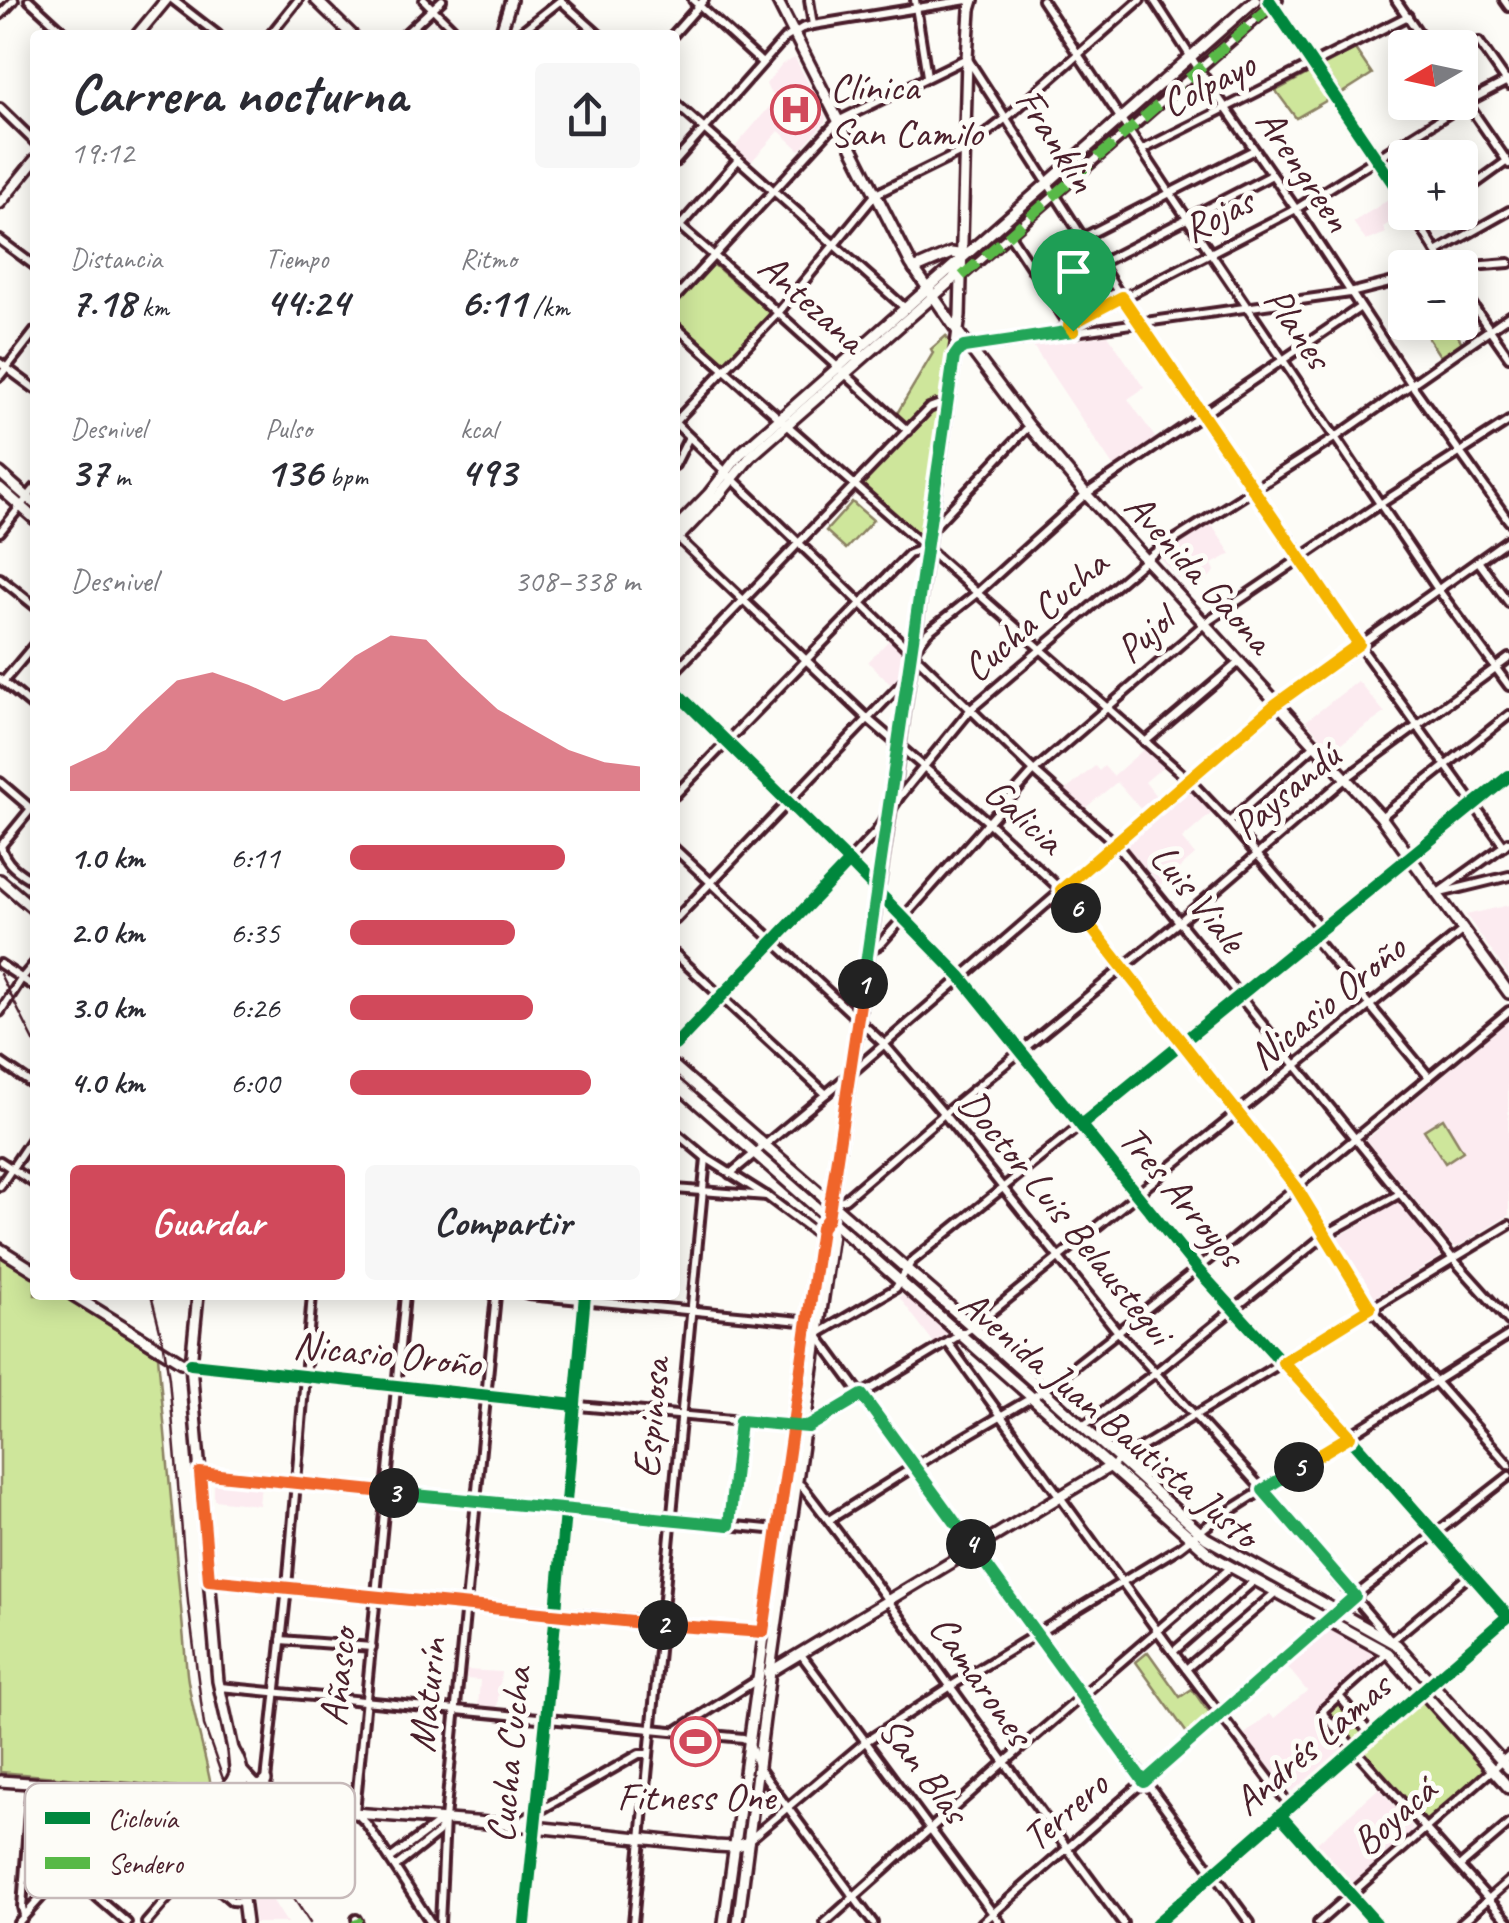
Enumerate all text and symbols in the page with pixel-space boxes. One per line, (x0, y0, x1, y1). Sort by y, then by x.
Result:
north arrow (1388, 30, 1478, 120)
map controls (1388, 30, 1478, 340)
street label: Colpayo (1153, 38, 1265, 129)
text: Carrera nocturna (70, 59, 407, 129)
place label: Clínica San Camilo (830, 62, 984, 158)
button: share (535, 63, 640, 168)
street label: Franklin (1004, 78, 1109, 202)
hospital icon: Clínica San Camilo (769, 84, 821, 136)
street label: Arengreen (1245, 99, 1364, 242)
text: 19:12 (70, 132, 134, 173)
button: + (1388, 140, 1478, 230)
street label: Rojas (1174, 175, 1265, 254)
pin (1031, 229, 1116, 332)
text: Distancia (70, 241, 162, 276)
text: Tiempo (265, 241, 328, 276)
text: Ritmo (460, 241, 517, 276)
street label: Antezana (748, 242, 879, 366)
icon: arrive (1046, 244, 1101, 299)
button: − (1388, 250, 1478, 340)
text: 7.18 (70, 276, 135, 329)
text: 44:24 (265, 276, 349, 329)
text: 6:11 (460, 276, 526, 329)
street label: Planes (1253, 278, 1345, 381)
text: km (135, 289, 169, 324)
text: /km (526, 289, 569, 324)
text: Desnivel (70, 411, 146, 446)
text: Pulso (265, 411, 312, 446)
text: kcal (460, 411, 497, 446)
text: 37 (70, 446, 108, 499)
text: 136 (265, 446, 323, 499)
text: 493 (460, 446, 516, 499)
text: m (108, 459, 130, 494)
text: bpm (323, 459, 368, 494)
street label: Avenida Gaona (1114, 482, 1287, 666)
street label: Cucha Cucha (952, 538, 1120, 693)
text: Desnivel (70, 560, 157, 601)
text: 308–338 m (514, 560, 640, 601)
street label: Pujol (1106, 592, 1189, 674)
street label: Paysandú (1222, 729, 1353, 850)
street label: Galicia (974, 767, 1076, 866)
street label: Luis Viale (1139, 834, 1259, 965)
text: 1.0 km (70, 837, 144, 878)
text: 6:11 (230, 837, 280, 878)
pin: 6 (1051, 883, 1101, 933)
text: 6 (1069, 890, 1083, 925)
text: 2.0 km (70, 912, 144, 953)
text: 6:35 (230, 912, 280, 953)
street label: Nicasio Oroño (1238, 922, 1417, 1081)
pin: 1 (838, 959, 888, 1009)
text: 1 (857, 966, 869, 1001)
text: 3.0 km (70, 987, 144, 1028)
text: 6:26 (230, 987, 280, 1028)
text: 4.0 km (70, 1062, 144, 1103)
text: 6:00 (230, 1062, 280, 1103)
street label: Doctor Luis Belaustegui (948, 1079, 1187, 1358)
street label: Tres Arroyos (1108, 1115, 1258, 1280)
button: Guardar (70, 1165, 345, 1280)
button: Compartir (365, 1165, 640, 1280)
street label: Avenida Juan Bautista Justo (949, 1279, 1272, 1561)
street label: Nicasio Oroño (291, 1319, 485, 1389)
street label: Espinosa (621, 1353, 681, 1480)
pin: 5 (1274, 1442, 1324, 1492)
text: 5 (1293, 1449, 1305, 1484)
pin: 3 (369, 1468, 419, 1518)
text: 3 (388, 1475, 400, 1510)
pin: 4 (946, 1519, 996, 1569)
text: 4 (965, 1526, 977, 1561)
pin: 2 (638, 1600, 688, 1650)
street label: Camarones (918, 1605, 1046, 1758)
text: 2 (657, 1607, 669, 1642)
street label: Añasco (308, 1622, 368, 1728)
street label: Maturín (396, 1635, 458, 1754)
street label: Andrés Lamas (1223, 1660, 1404, 1826)
street label: Cucha Cucha (475, 1662, 543, 1845)
street label: San Blas (868, 1707, 982, 1836)
sports icon: Fitness One (670, 1716, 722, 1768)
street label: Terrero (1012, 1759, 1120, 1862)
street label: Boyacá (1341, 1763, 1449, 1866)
place label: Fitness One (617, 1772, 778, 1822)
legend (25, 1783, 355, 1898)
text: Ciclovía (108, 1801, 180, 1836)
text: Sendero (108, 1846, 185, 1881)

